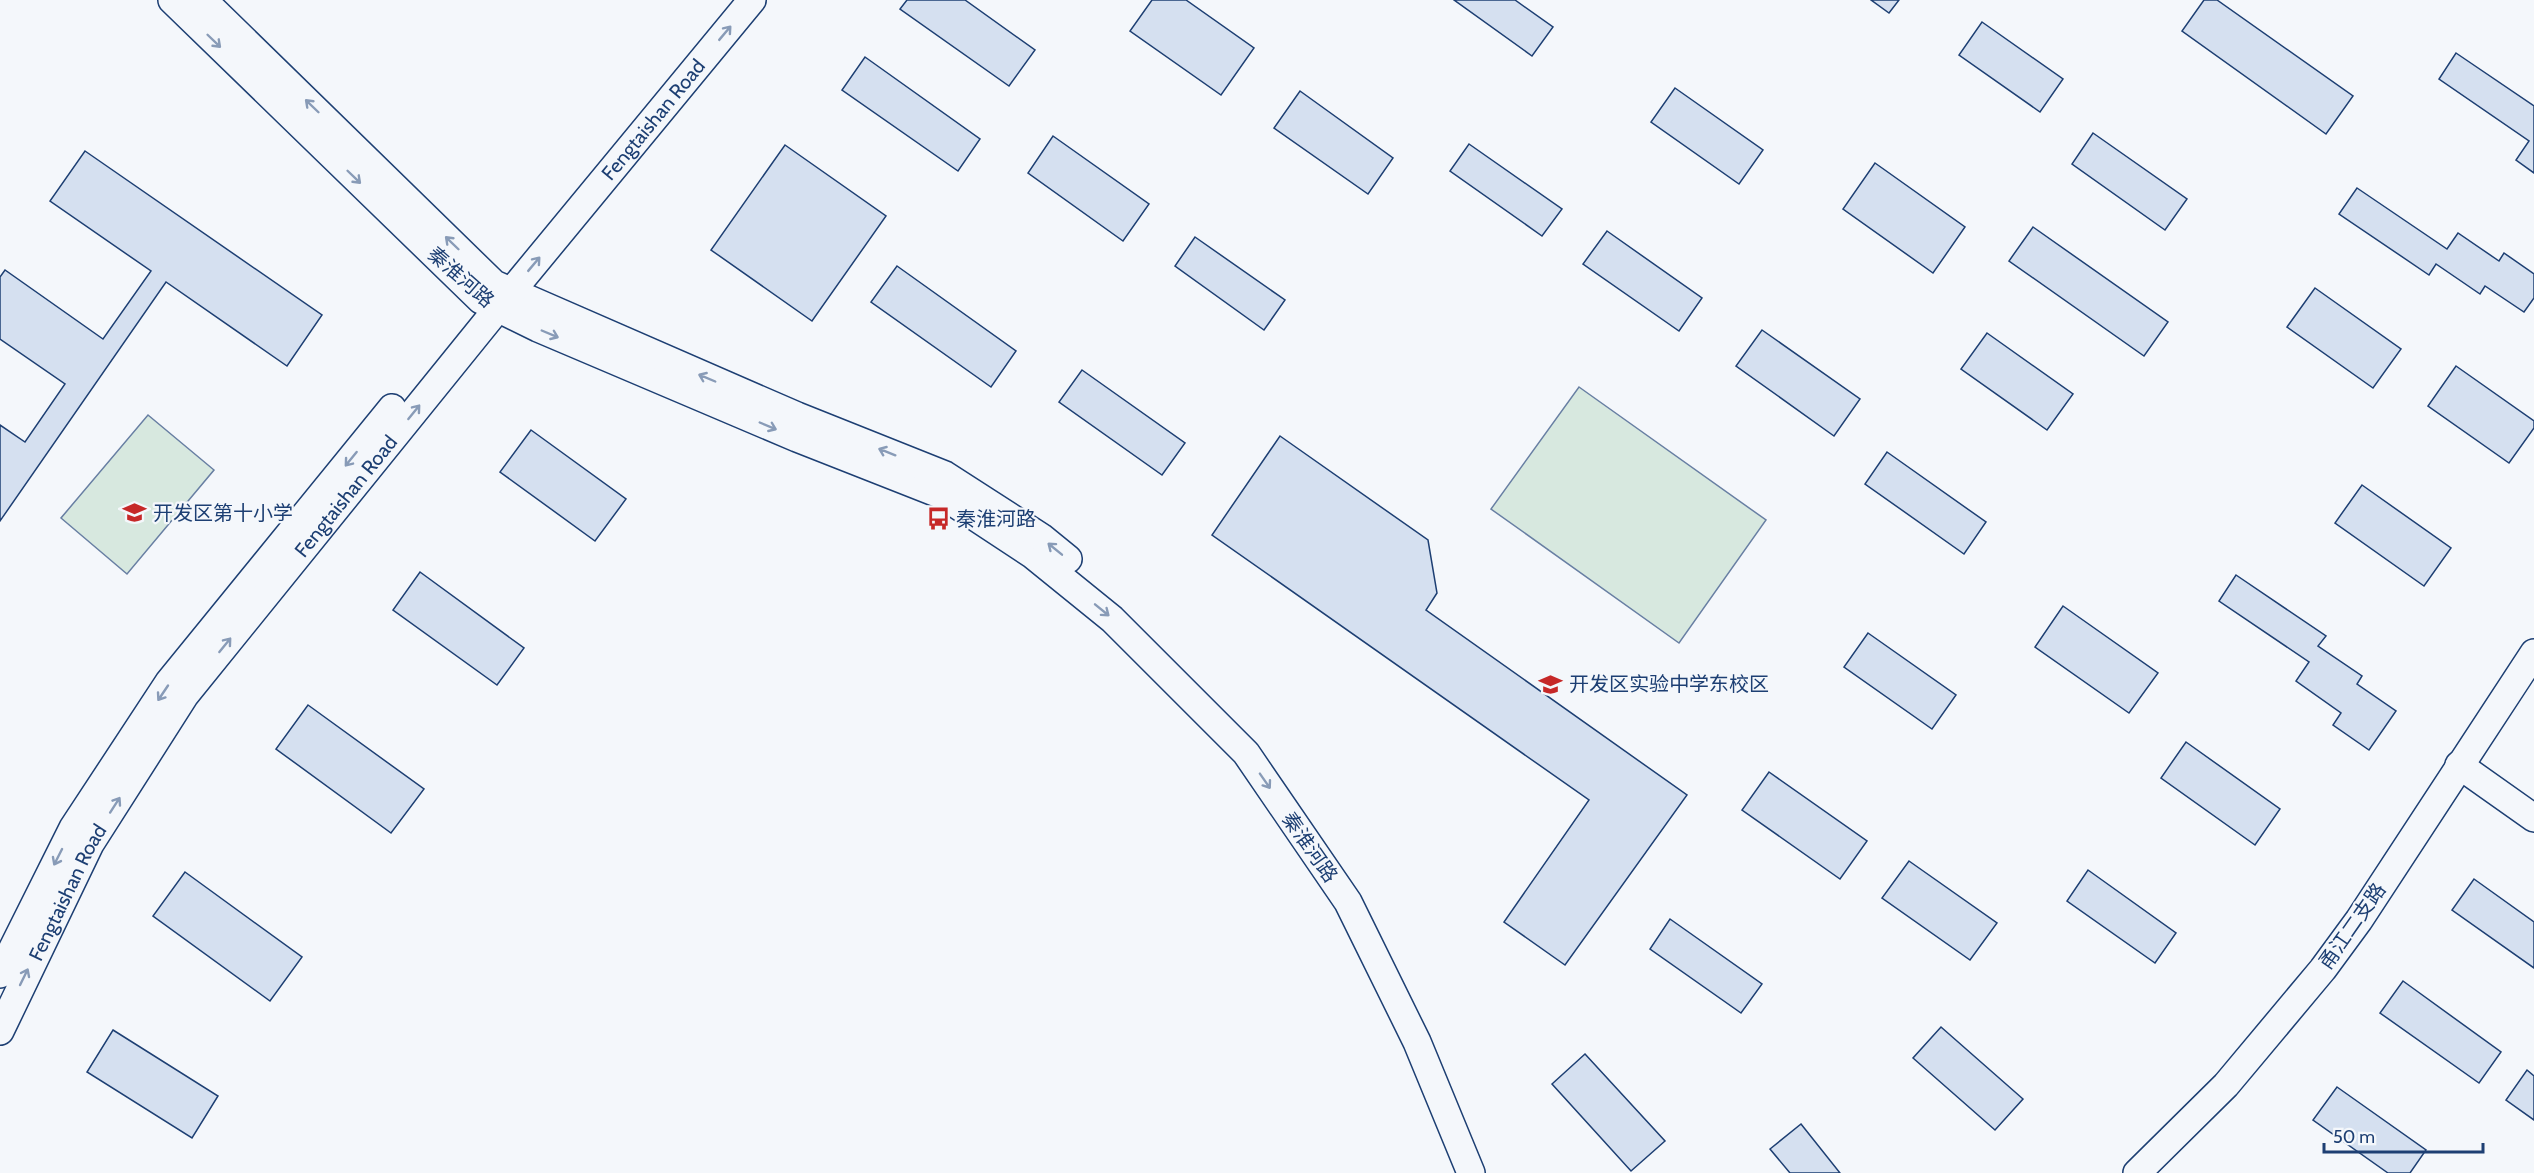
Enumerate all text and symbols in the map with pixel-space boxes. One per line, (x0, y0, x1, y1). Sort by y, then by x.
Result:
one-way arrow (719, 25, 732, 41)
one-way arrow (206, 33, 221, 48)
street label: Fengtaishan Road (596, 54, 710, 185)
one-way arrow (305, 99, 320, 114)
one-way arrow (346, 169, 361, 184)
one-way arrow (444, 235, 459, 250)
street label: 秦淮河路 (423, 242, 499, 312)
one-way arrow (527, 257, 541, 272)
one-way arrow (541, 329, 559, 340)
one-way arrow (699, 371, 717, 383)
one-way arrow (407, 404, 420, 420)
one-way arrow (759, 421, 777, 432)
street label: Fengtaishan Road (290, 431, 402, 562)
one-way arrow (879, 446, 897, 457)
one-way arrow (345, 451, 358, 467)
school or university icon: 开发区第十小学 (122, 500, 148, 526)
place label: 开发区第十小学 (153, 501, 293, 525)
bus stop icon: 秦淮河路 (925, 506, 951, 532)
place label: 秦淮河路 (956, 507, 1036, 531)
one-way arrow (1048, 542, 1063, 556)
one-way arrow (1093, 604, 1109, 617)
one-way arrow (219, 637, 232, 653)
school or university icon: 开发区实验中学东校区 (1538, 671, 1564, 697)
place label: 开发区实验中学东校区 (1569, 672, 1769, 696)
one-way arrow (156, 684, 168, 701)
one-way arrow (1259, 773, 1271, 789)
one-way arrow (109, 797, 121, 814)
street label: 秦淮河路 (1277, 807, 1343, 887)
street label: Fengtaishan Road (24, 820, 112, 965)
one-way arrow (52, 848, 64, 866)
street label: 甬江二支路 (2313, 878, 2391, 974)
one-way arrow (19, 969, 31, 987)
scale bar (2324, 1116, 2483, 1154)
text: 50 m (2333, 1126, 2375, 1148)

